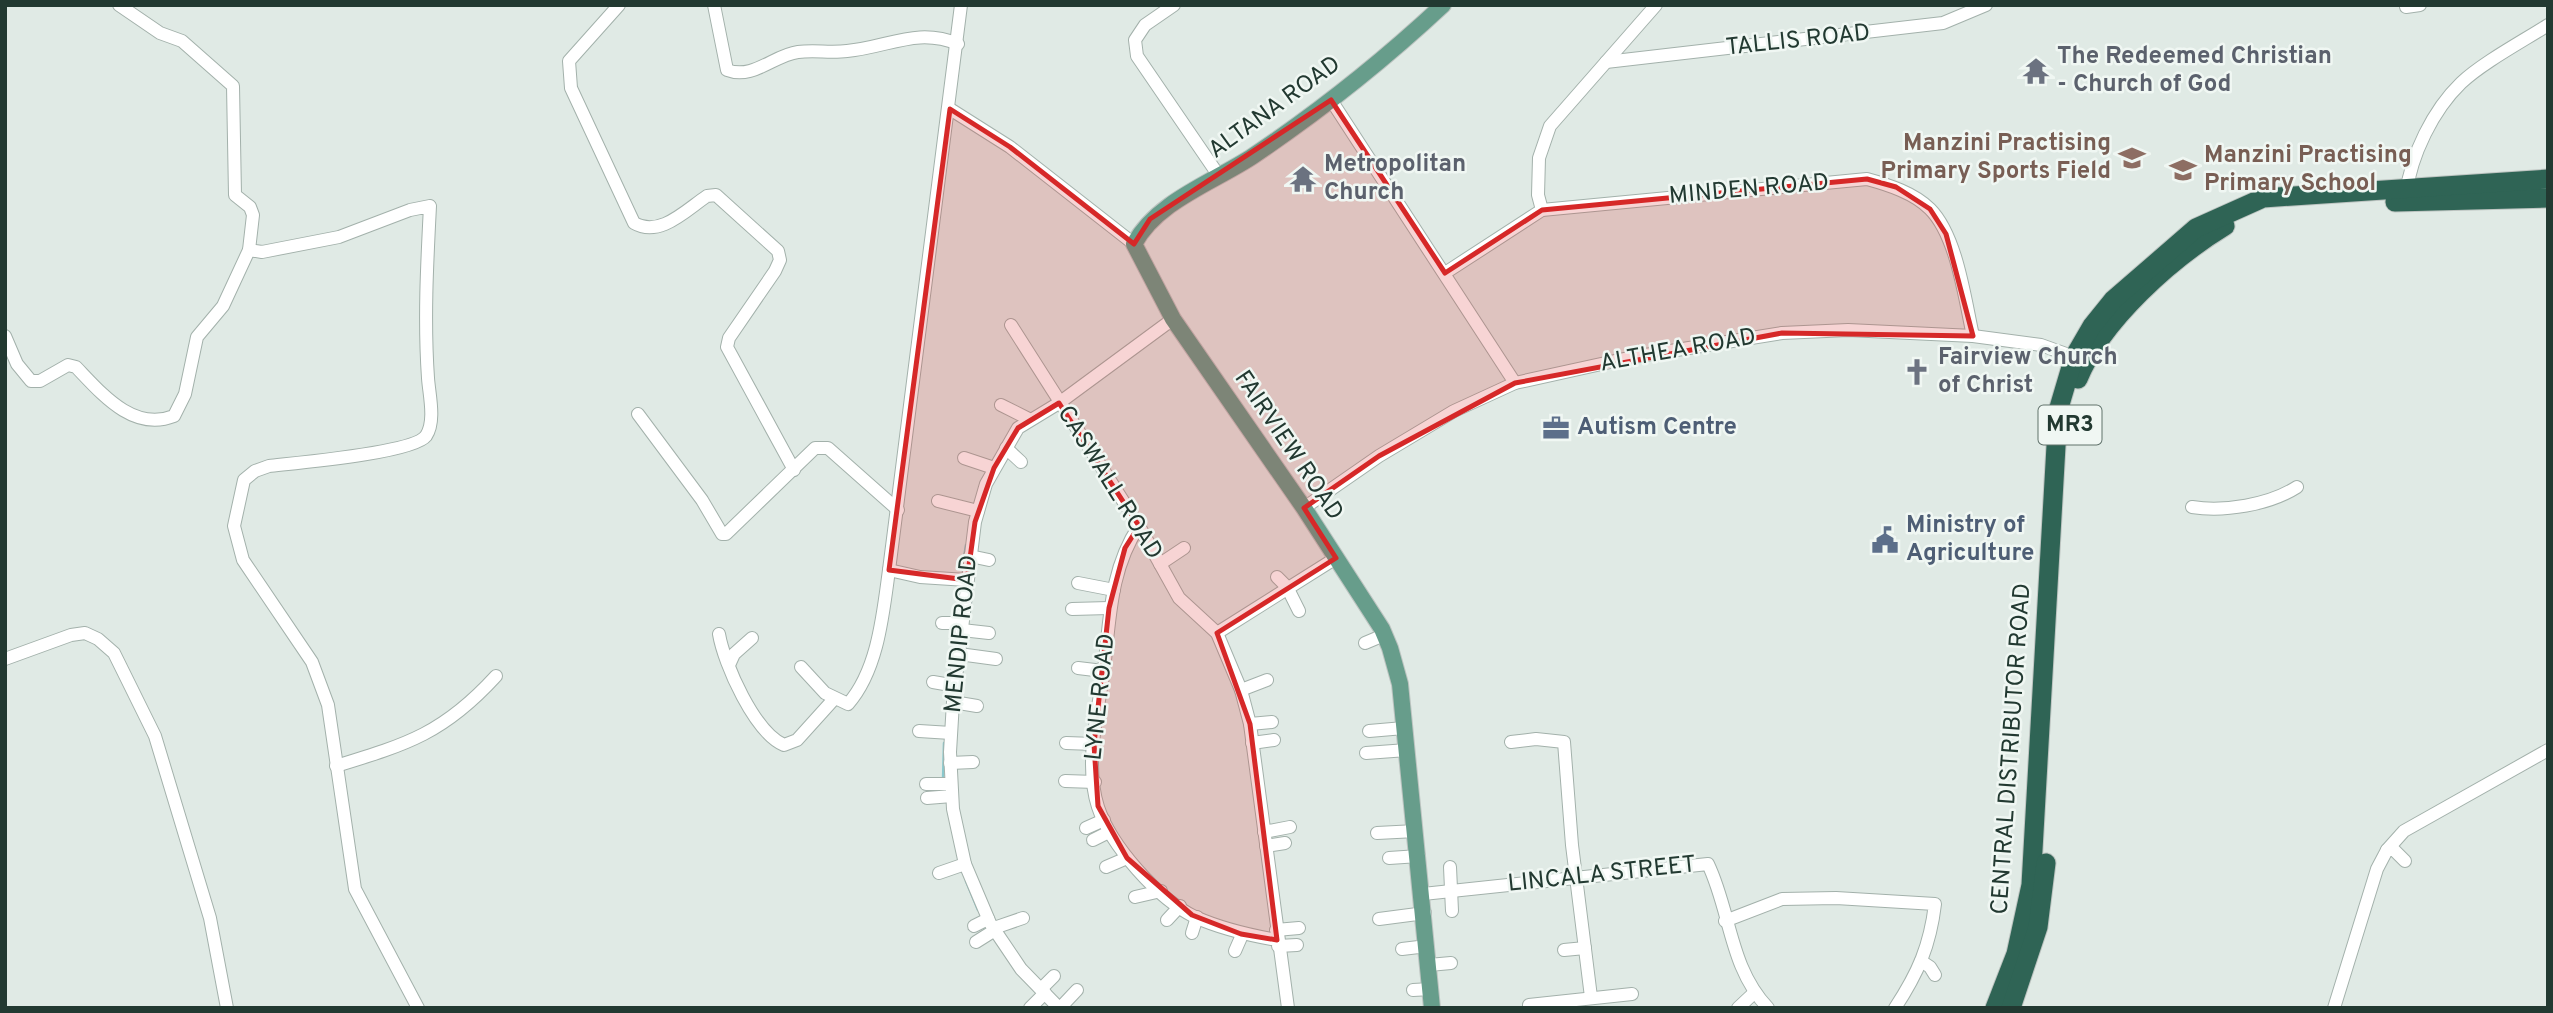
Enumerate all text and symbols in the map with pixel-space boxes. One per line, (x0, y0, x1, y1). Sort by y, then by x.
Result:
street label: TALLIS ROAD (1724, 18, 1872, 64)
place label: The Redeemed Christian - Church of God (2057, 42, 2332, 100)
street label: ALTANA ROAD (1203, 50, 1347, 166)
temple icon: The Redeemed Christian - Church of God (2021, 56, 2051, 86)
place label: Manzini Practising Primary Sports Field (1881, 129, 2111, 187)
place label: Manzini Practising Primary School (2204, 141, 2412, 199)
school or university icon: Manzini Practising Primary Sports Field (2117, 143, 2147, 173)
place label: Metropolitan Church (1324, 150, 1466, 208)
school or university icon: Manzini Practising Primary School (2168, 155, 2198, 185)
temple icon: Metropolitan Church (1288, 164, 1318, 194)
street label: MINDEN ROAD (1668, 168, 1830, 212)
street label: ALTHEA ROAD (1598, 323, 1758, 379)
place label: Fairview Church of Christ (1938, 343, 2118, 401)
church icon: Fairview Church of Christ (1902, 357, 1932, 387)
street label: FAIRVIEW ROAD (1227, 365, 1349, 527)
street label: CASWALL ROAD (1050, 400, 1168, 566)
road number: MR3 (2038, 406, 2102, 444)
office icon: Autism Centre (1541, 413, 1571, 443)
place label: Autism Centre (1577, 413, 1737, 443)
place label: Ministry of Agriculture (1906, 511, 2034, 569)
public building icon: Ministry of Agriculture (1870, 525, 1900, 555)
street label: MENDIP ROAD (939, 554, 985, 714)
street label: CENTRAL DISTRIBUTOR ROAD (1985, 582, 2039, 916)
street label: LYNE ROAD (1079, 632, 1123, 762)
street label: LINCALA STREET (1506, 850, 1698, 900)

